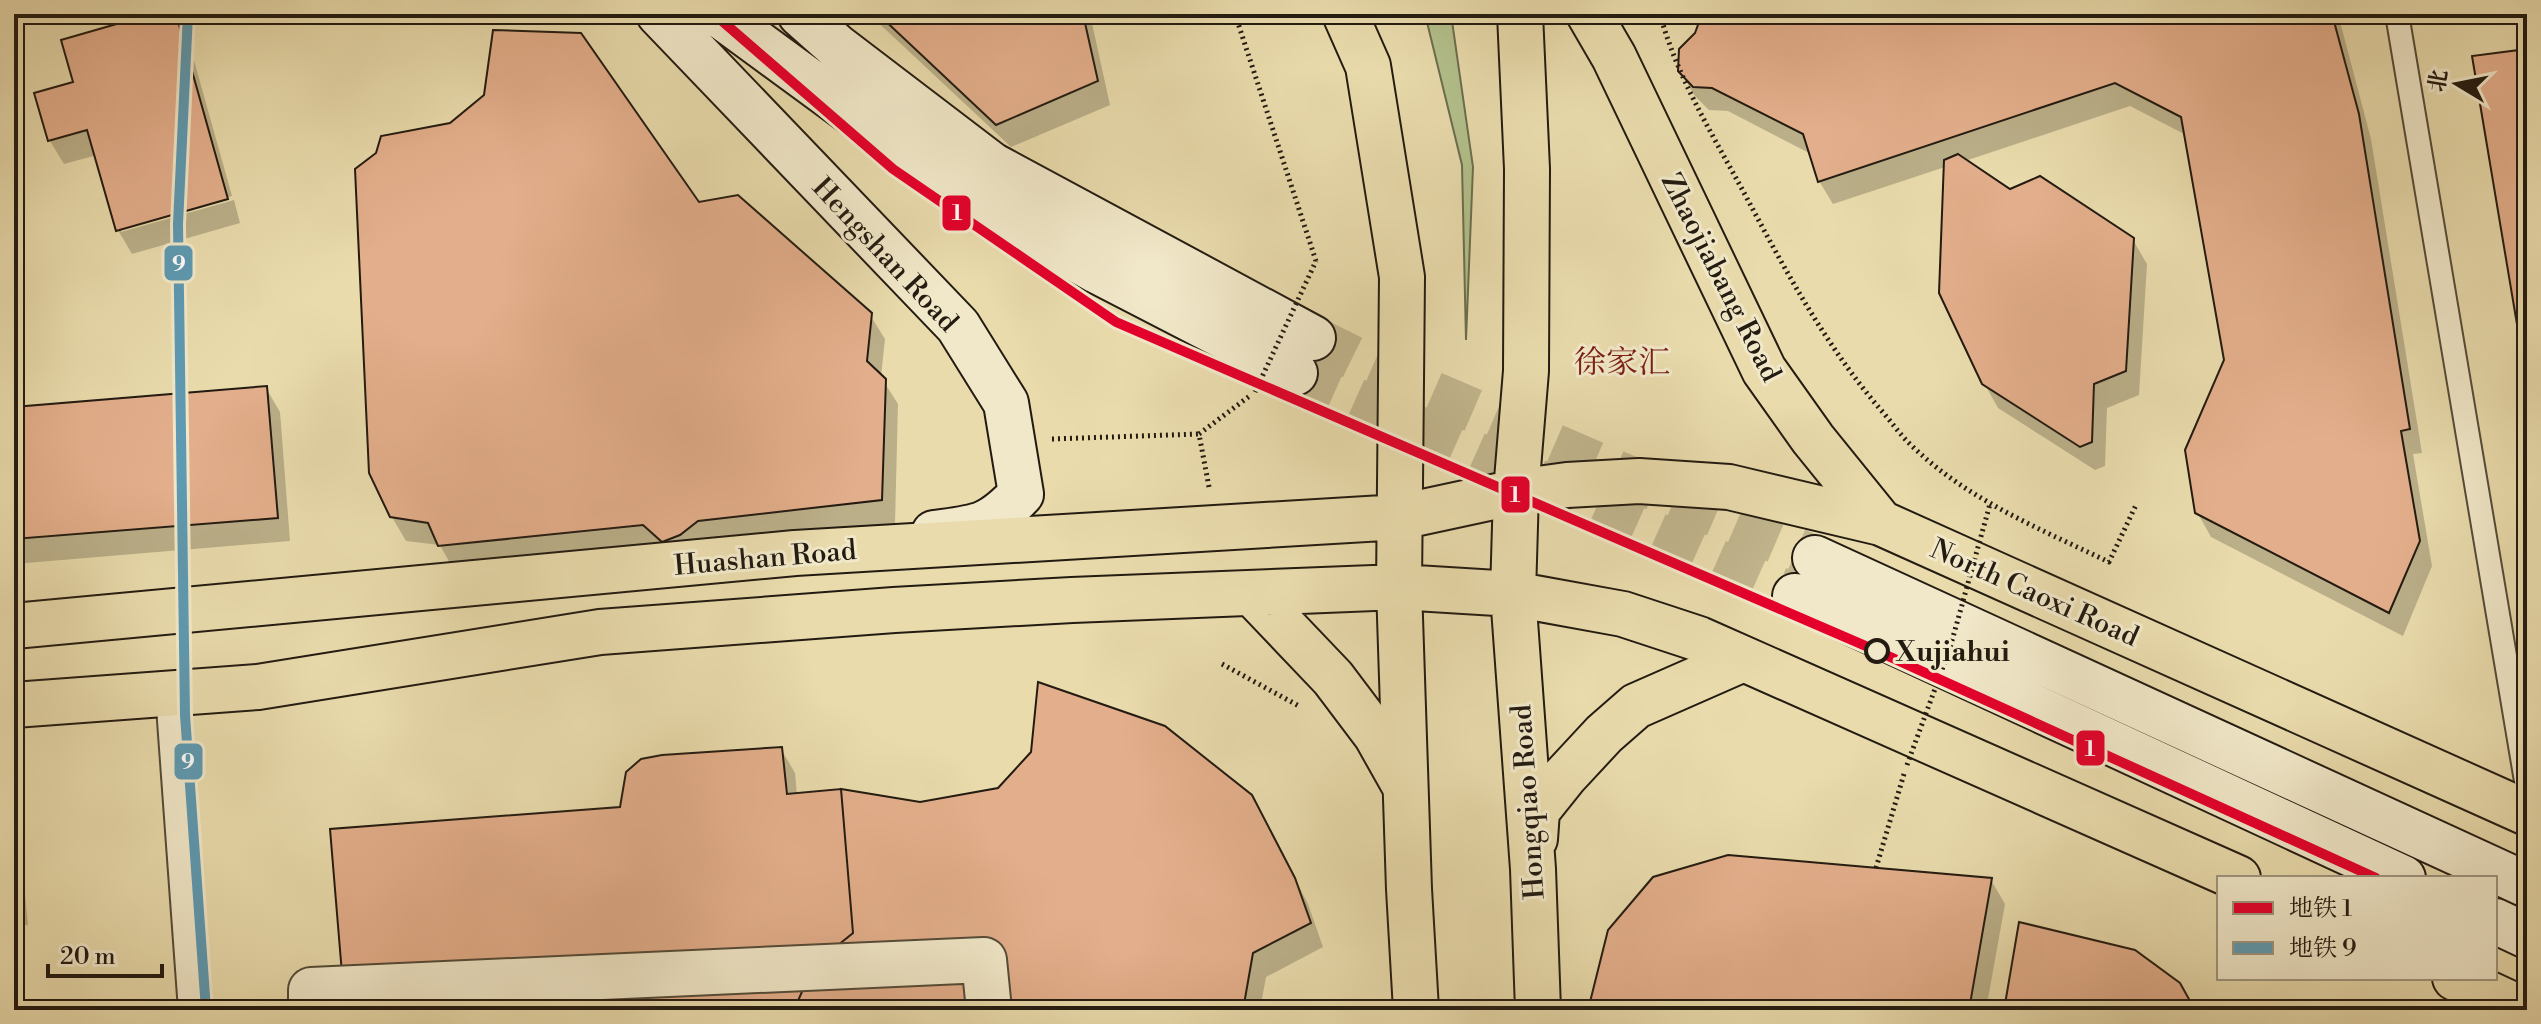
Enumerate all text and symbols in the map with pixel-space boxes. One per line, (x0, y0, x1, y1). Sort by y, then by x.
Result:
north arrow (2417, 44, 2497, 124)
text: 北 (2424, 68, 2454, 94)
street label: Zhaojiabang Road (1653, 167, 1788, 388)
street label: Hengshan Road (804, 171, 965, 340)
line badge: 1 (941, 194, 972, 232)
text: 1 (952, 200, 963, 227)
line badge: 9 (163, 244, 194, 282)
text: 9 (172, 251, 186, 278)
district label: 徐家汇 (1574, 343, 1670, 383)
line badge: 1 (1500, 475, 1531, 514)
text: 1 (1510, 482, 1521, 509)
street label: North Caoxi Road (1925, 532, 2144, 655)
street label: Huashan Road (672, 533, 858, 584)
place label: Xujiahui (1895, 635, 2010, 670)
marker: Xujiahui (1865, 639, 1889, 663)
street label: Hongqiao Road (1504, 703, 1553, 901)
line badge: 1 (2075, 729, 2106, 767)
text: 1 (2085, 736, 2096, 763)
line badge: 9 (173, 742, 204, 781)
text: 9 (181, 749, 195, 776)
legend (2217, 876, 2497, 980)
text: 地铁 1 (2289, 894, 2353, 924)
scale bar (48, 928, 162, 978)
text: 地铁 9 (2289, 934, 2357, 964)
text: 20 m (60, 942, 116, 972)

